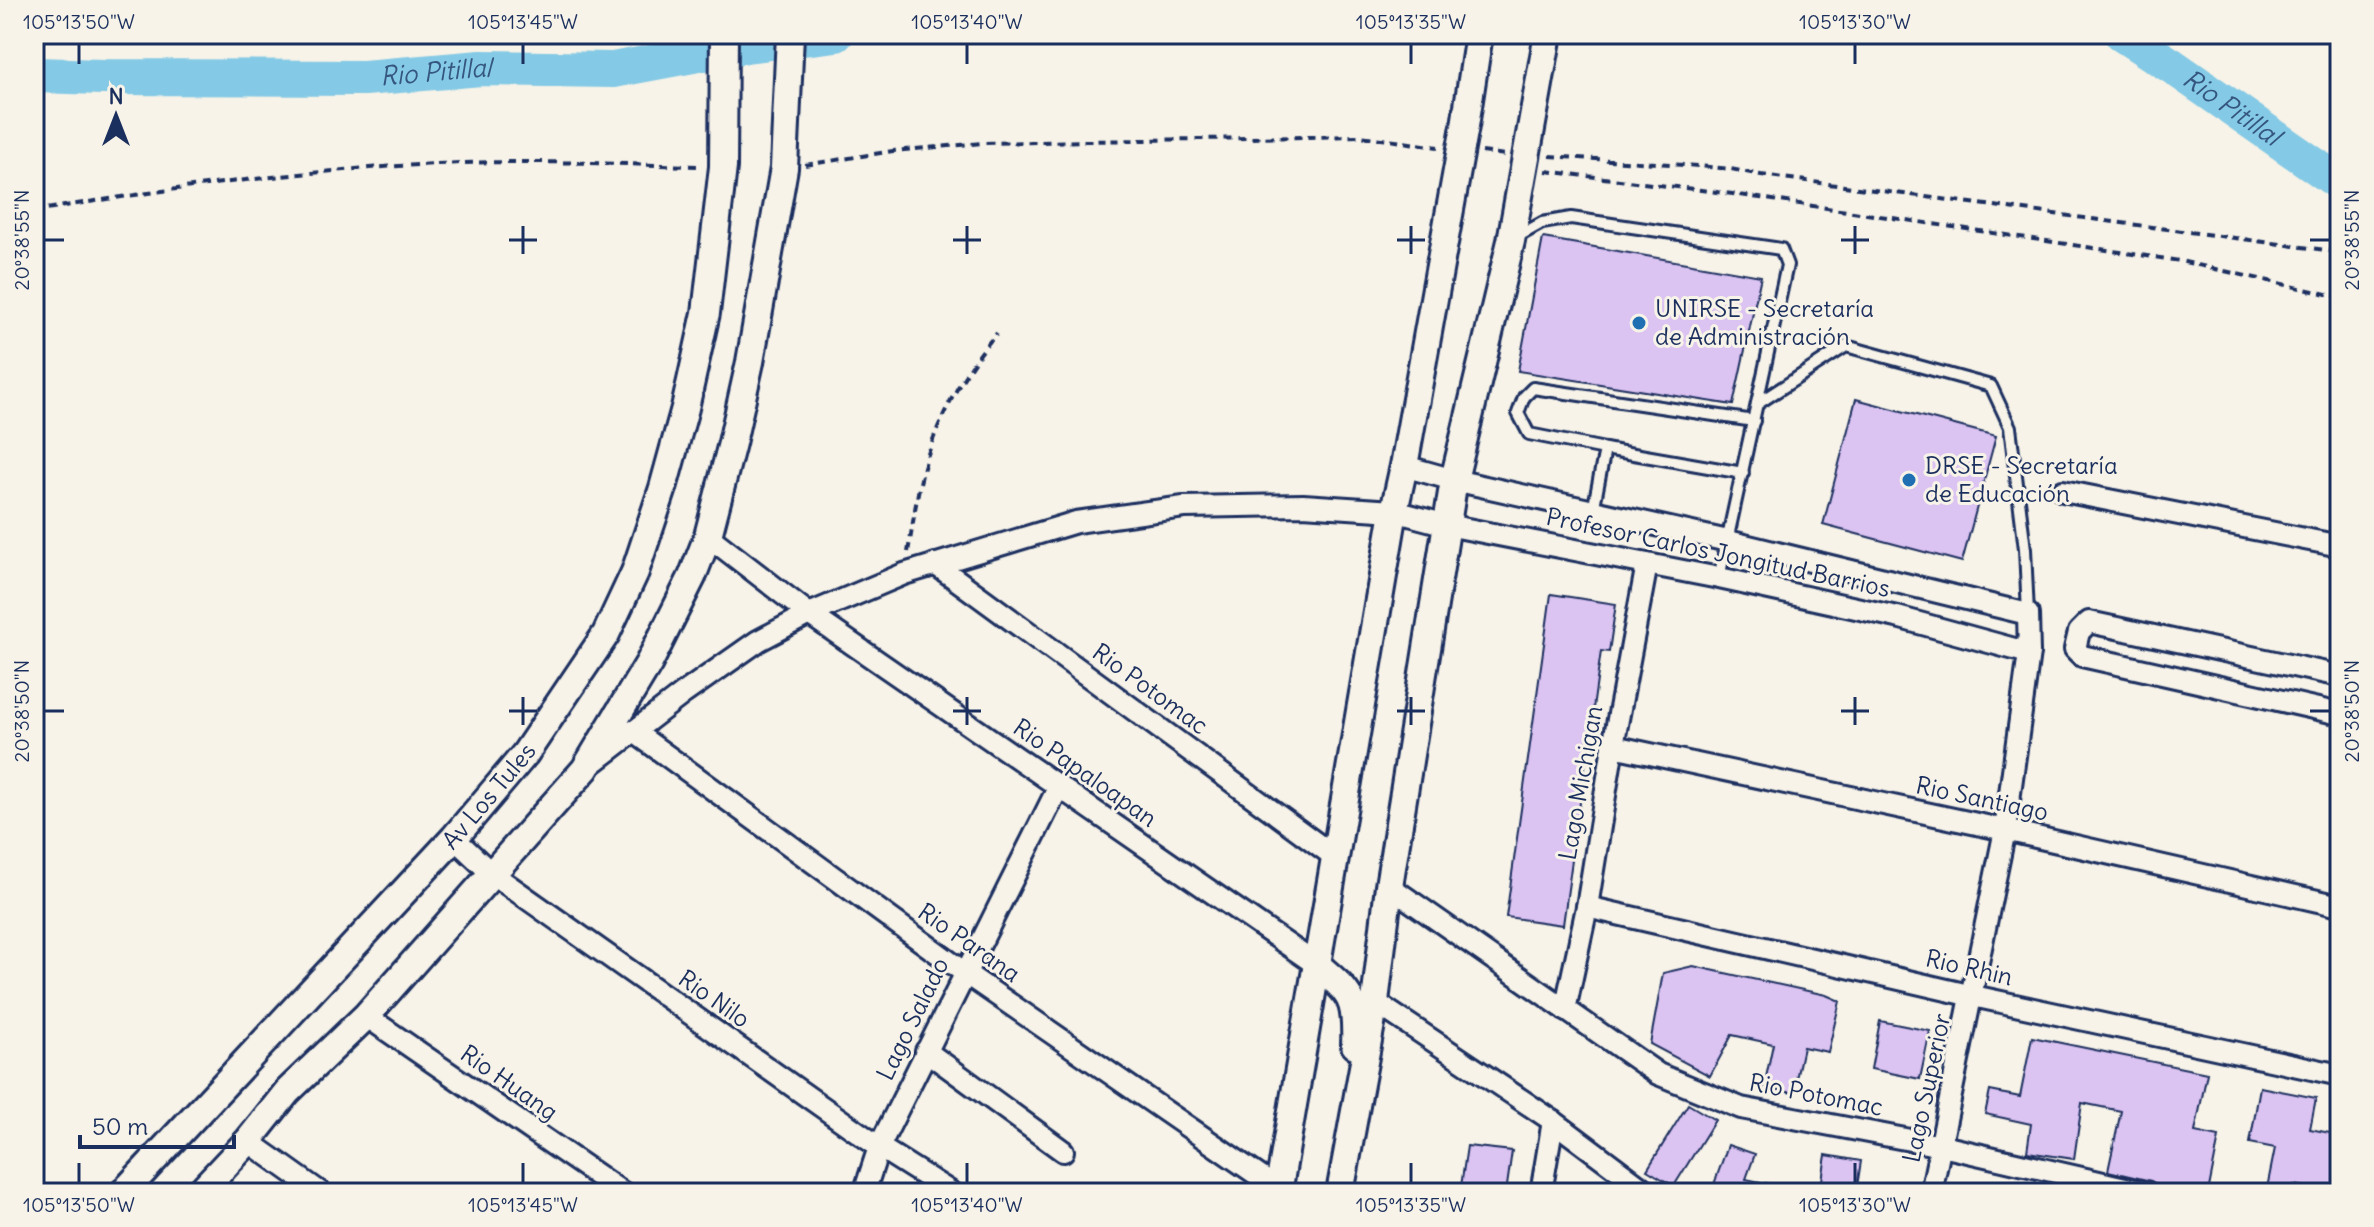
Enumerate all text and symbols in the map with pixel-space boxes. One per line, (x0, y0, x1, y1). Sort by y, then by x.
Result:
text: 105°13'50"W (23, 9, 135, 34)
text: 105°13'45"W (468, 9, 578, 34)
text: 105°13'40"W (911, 9, 1023, 34)
text: 105°13'35"W (1356, 9, 1466, 34)
text: 105°13'30"W (1799, 9, 1911, 34)
water label: Rio Pitillal (379, 51, 495, 93)
water label: Rio Pitillal (2177, 62, 2290, 154)
north arrow (76, 76, 156, 156)
text: N (108, 82, 124, 110)
text: 20°38'55"N (9, 189, 34, 291)
text: 20°38'55"N (2339, 189, 2364, 291)
place label: UNIRSE - Secretaría de Administración (1655, 293, 1874, 351)
marker: UNIRSE - Secretaría de Administración (1630, 314, 1648, 332)
place label: DRSE - Secretaría de Educación (1925, 450, 2118, 508)
marker: DRSE - Secretaría de Educación (1900, 471, 1918, 489)
street label: Profesor Carlos Jongitud Barrios (1543, 501, 1893, 603)
street label: Rio Potomac (1087, 636, 1214, 740)
text: 20°38'50"N (9, 660, 34, 762)
text: 20°38'50"N (2339, 660, 2364, 762)
street label: Lago Michigan (1552, 703, 1608, 862)
street label: Rio Papaloapan (1008, 712, 1163, 833)
street label: Av Los Tules (435, 737, 542, 855)
street label: Rio Santiago (1913, 769, 2051, 827)
street label: Rio Parana (913, 896, 1027, 988)
street label: Rio Rhin (1923, 942, 2016, 992)
street label: Lago Salado (870, 952, 955, 1085)
street label: Rio Nilo (673, 963, 756, 1034)
street label: Lago Superior (1896, 1010, 1956, 1165)
street label: Rio Huang (455, 1038, 564, 1127)
street label: Rio Potomac (1747, 1066, 1886, 1122)
scale bar (80, 1099, 234, 1149)
text: 50 m (92, 1111, 148, 1141)
text: 105°13'50"W (23, 1192, 135, 1217)
text: 105°13'45"W (468, 1192, 578, 1217)
text: 105°13'40"W (911, 1192, 1023, 1217)
text: 105°13'35"W (1356, 1192, 1466, 1217)
text: 105°13'30"W (1799, 1192, 1911, 1217)

